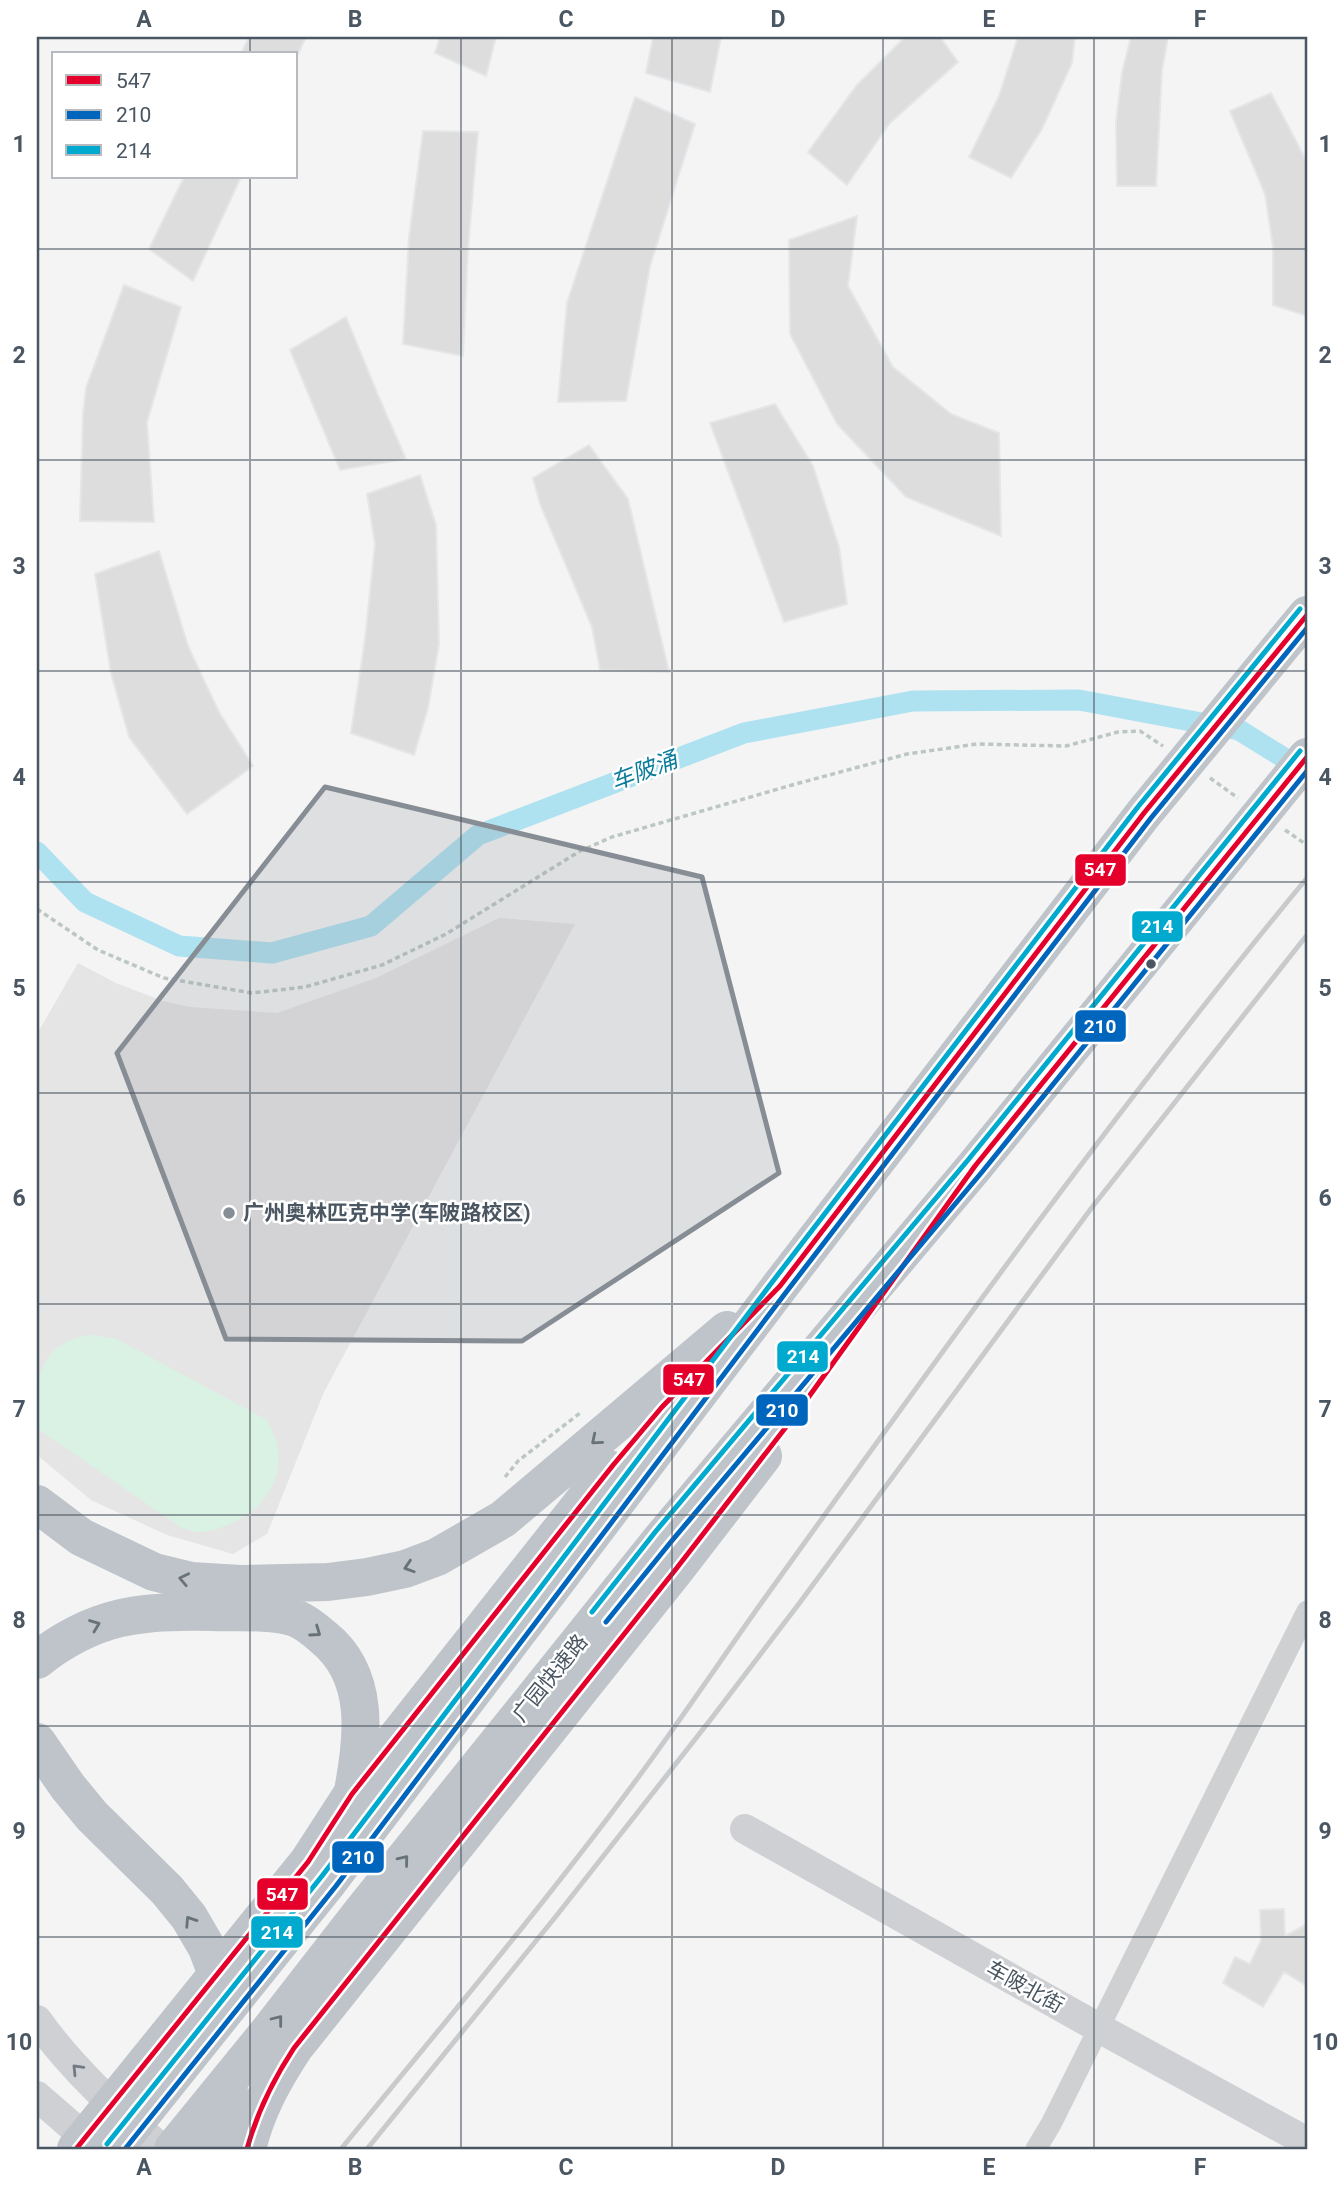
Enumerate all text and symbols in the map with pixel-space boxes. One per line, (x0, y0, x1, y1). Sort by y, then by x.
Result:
text: A (136, 6, 152, 33)
text: B (348, 6, 362, 33)
text: C (558, 6, 574, 33)
text: D (771, 6, 785, 33)
text: E (983, 6, 996, 33)
text: F (1194, 6, 1207, 33)
legend (52, 52, 298, 178)
text: 547 (116, 69, 151, 93)
text: 210 (116, 103, 151, 127)
text: 1 (12, 131, 26, 158)
text: 1 (1318, 131, 1332, 158)
text: 214 (116, 139, 152, 163)
text: 2 (12, 342, 26, 369)
text: 2 (1318, 342, 1332, 369)
text: 3 (12, 553, 26, 580)
text: 3 (1318, 553, 1332, 580)
water label: 车陂涌 (607, 745, 684, 796)
text: 4 (12, 764, 26, 791)
text: 4 (1318, 764, 1332, 791)
line badge: 547 (1074, 853, 1127, 887)
text: 547 (1084, 858, 1116, 881)
line badge: 214 (1131, 910, 1184, 943)
text: 214 (1141, 915, 1173, 938)
unlabelled marker (1144, 957, 1158, 971)
text: 5 (12, 975, 26, 1002)
text: 5 (1318, 975, 1332, 1002)
line badge: 210 (1074, 1009, 1127, 1043)
text: 210 (1084, 1015, 1116, 1038)
text: 6 (12, 1185, 26, 1212)
text: 6 (1318, 1185, 1332, 1212)
place label: 广州奥林匹克中学(车陂路校区) (243, 1201, 531, 1225)
marker: 广州奥林匹克中学(车陂路校区) (221, 1205, 237, 1221)
line badge: 214 (776, 1340, 829, 1373)
text: 214 (787, 1345, 819, 1368)
line badge: 547 (662, 1363, 715, 1396)
text: 547 (673, 1368, 705, 1391)
line badge: 210 (755, 1393, 809, 1427)
text: 7 (12, 1396, 26, 1423)
text: 7 (1318, 1396, 1332, 1423)
text: 210 (766, 1399, 798, 1422)
one-way arrow (591, 1432, 604, 1444)
one-way arrow (404, 1558, 416, 1573)
one-way arrow (178, 1572, 190, 1587)
text: 8 (12, 1607, 26, 1634)
text: 8 (1318, 1607, 1332, 1634)
one-way arrow (88, 1620, 100, 1634)
one-way arrow (308, 1624, 321, 1636)
street label: 广园快速路 (508, 1630, 592, 1726)
text: 9 (12, 1818, 26, 1845)
text: 9 (1318, 1818, 1332, 1845)
line badge: 210 (331, 1840, 385, 1874)
text: 210 (342, 1846, 374, 1869)
one-way arrow (395, 1856, 408, 1868)
line badge: 547 (256, 1877, 309, 1911)
text: 547 (266, 1883, 298, 1906)
line badge: 214 (250, 1915, 304, 1949)
one-way arrow (186, 1916, 199, 1929)
text: 214 (261, 1921, 293, 1944)
street label: 车陂北街 (982, 1956, 1068, 2018)
one-way arrow (270, 2016, 283, 2028)
text: 10 (6, 2029, 32, 2056)
text: 10 (1312, 2029, 1338, 2056)
one-way arrow (72, 2064, 85, 2077)
text: A (136, 2154, 152, 2181)
text: B (348, 2154, 362, 2181)
text: C (558, 2154, 574, 2181)
text: D (771, 2154, 785, 2181)
text: E (983, 2154, 996, 2181)
text: F (1194, 2154, 1207, 2181)

